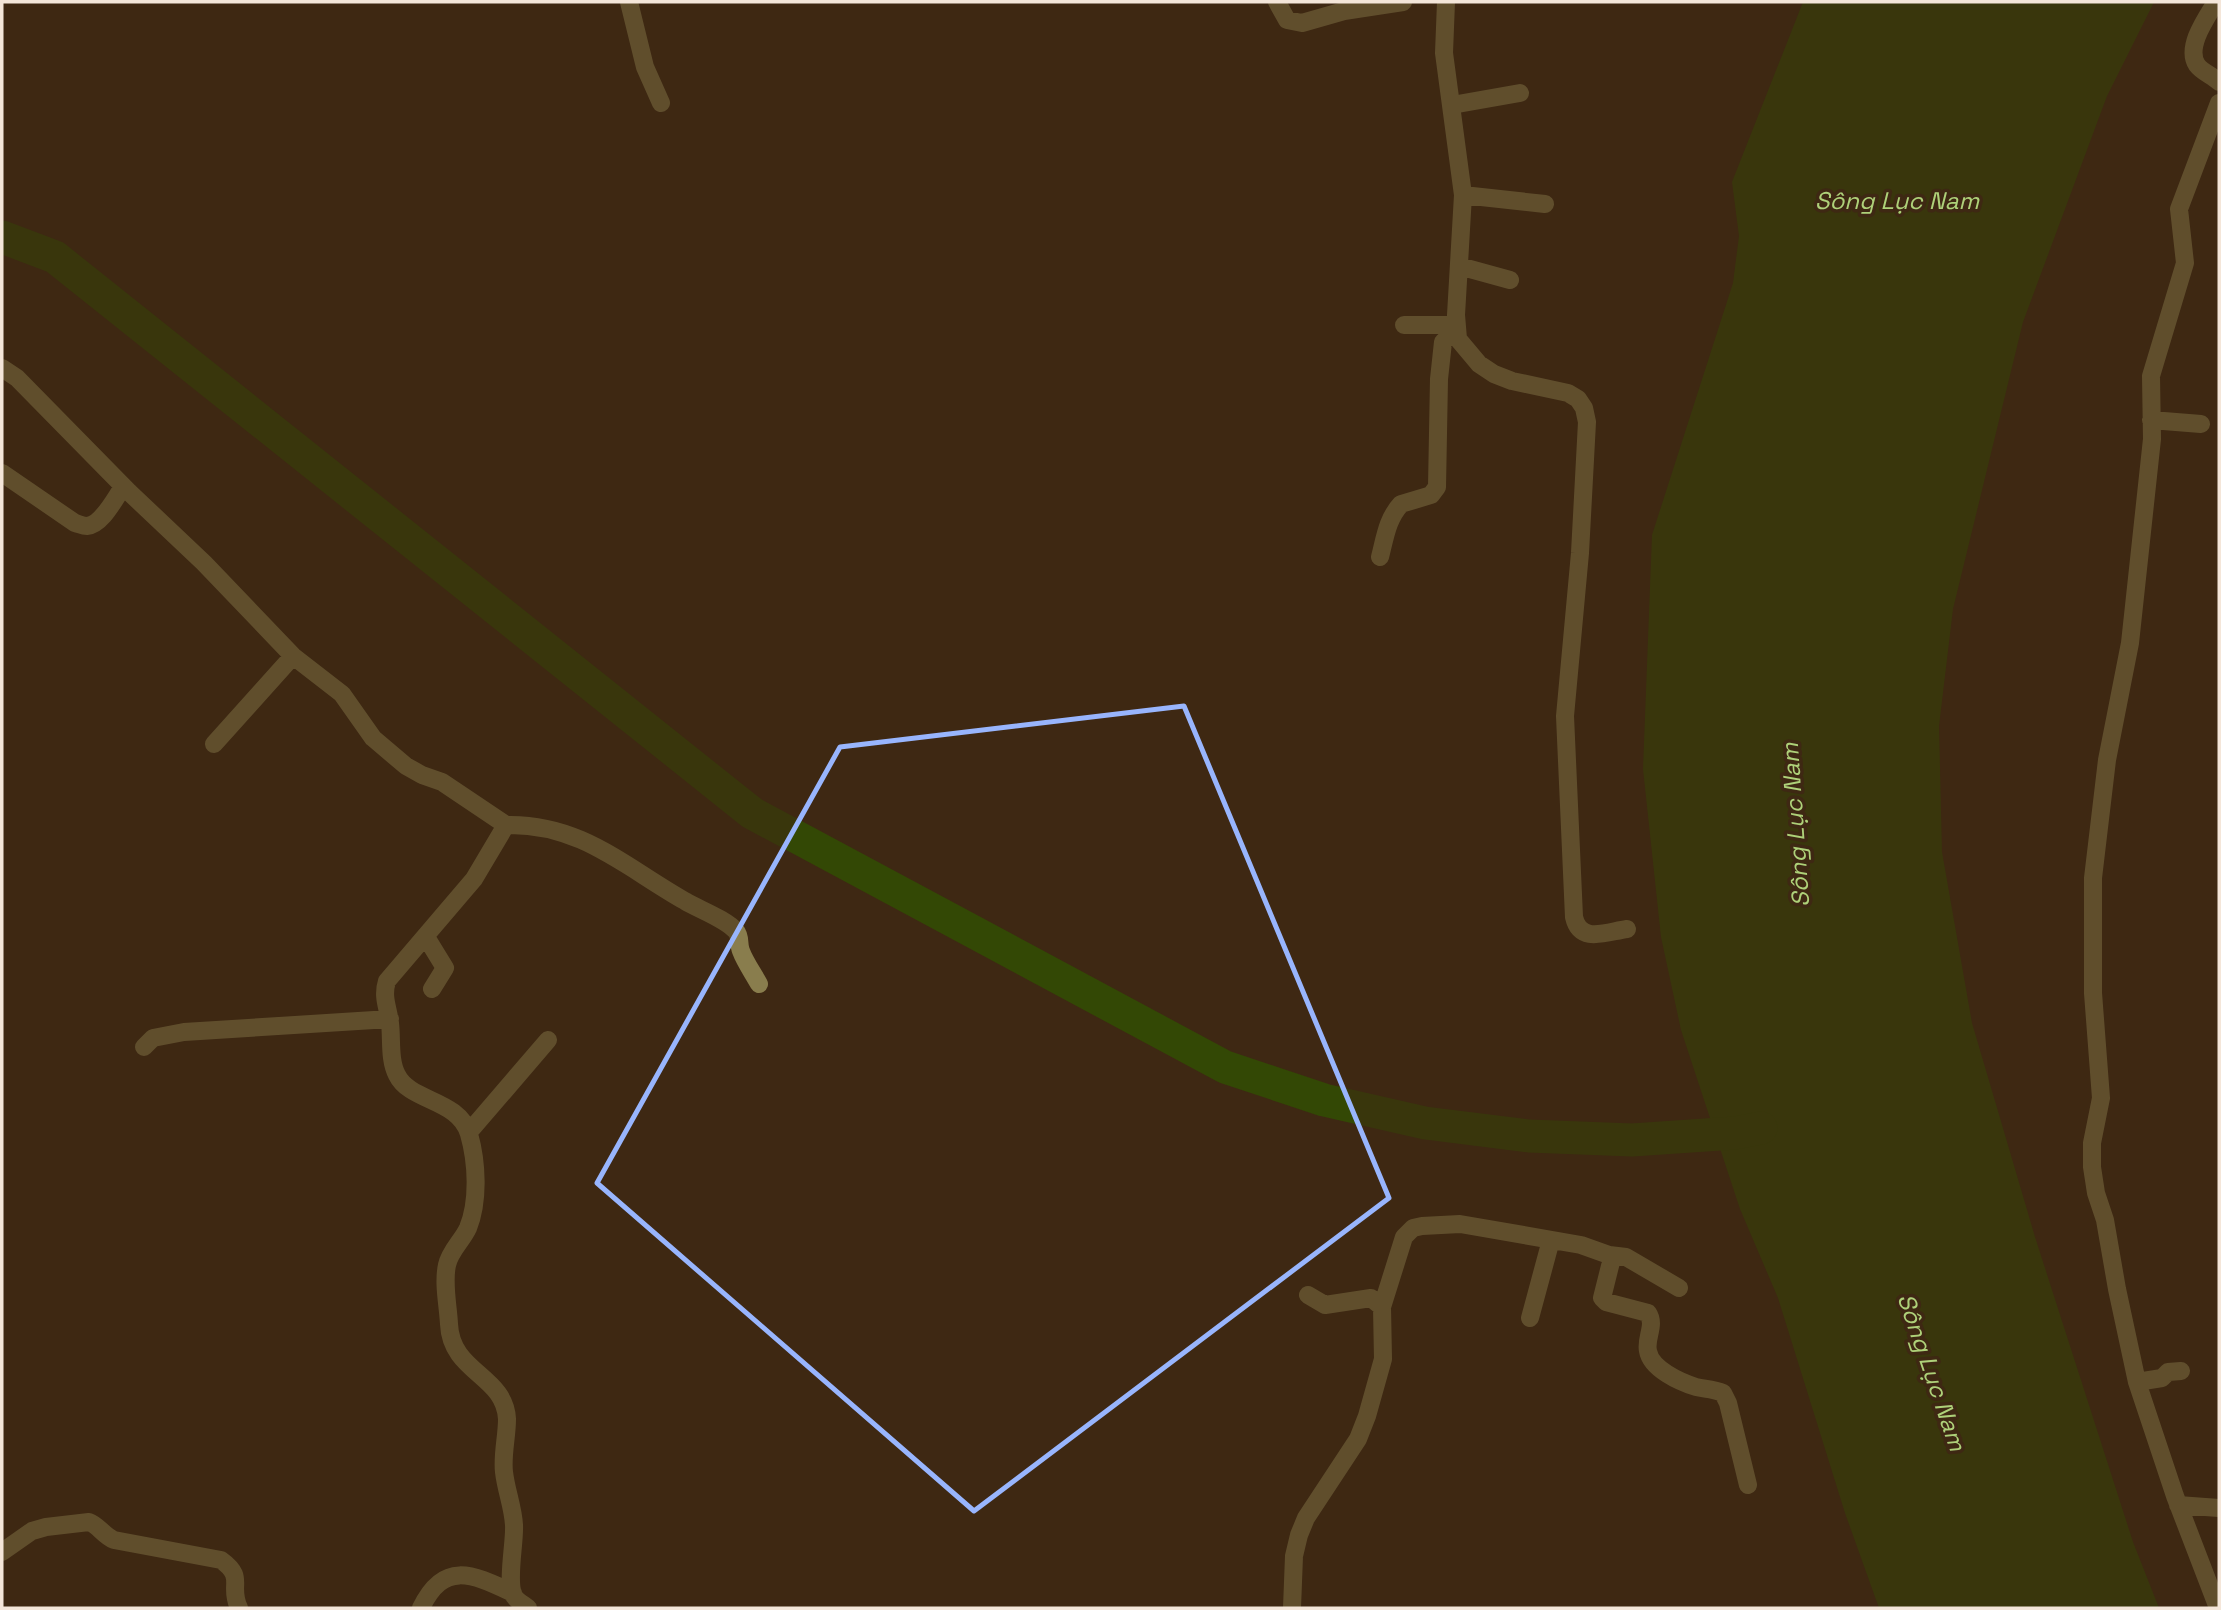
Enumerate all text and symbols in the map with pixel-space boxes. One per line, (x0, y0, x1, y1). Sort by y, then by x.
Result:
water label: Sông Lục Nam (1815, 185, 1981, 216)
water label: Sông Lục Nam (1774, 741, 1816, 908)
water label: Sông Lục Nam (1891, 1289, 1974, 1456)

